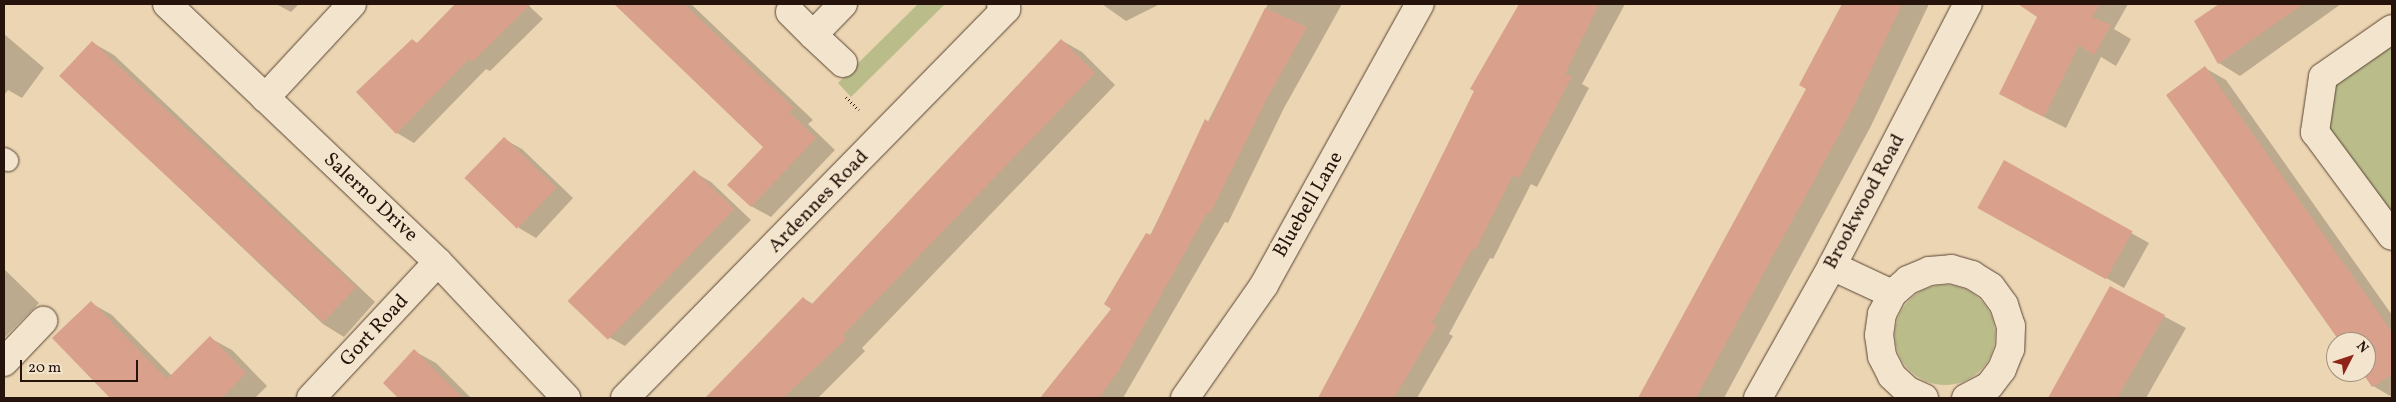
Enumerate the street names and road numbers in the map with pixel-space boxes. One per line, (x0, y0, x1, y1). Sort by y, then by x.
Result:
street label: Brookwood Road (1819, 130, 1911, 274)
street label: Ardennes Road (764, 145, 874, 259)
street label: Salerno Drive (318, 148, 422, 248)
street label: Bluebell Lane (1269, 148, 1349, 262)
street label: Gort Road (336, 290, 414, 372)

